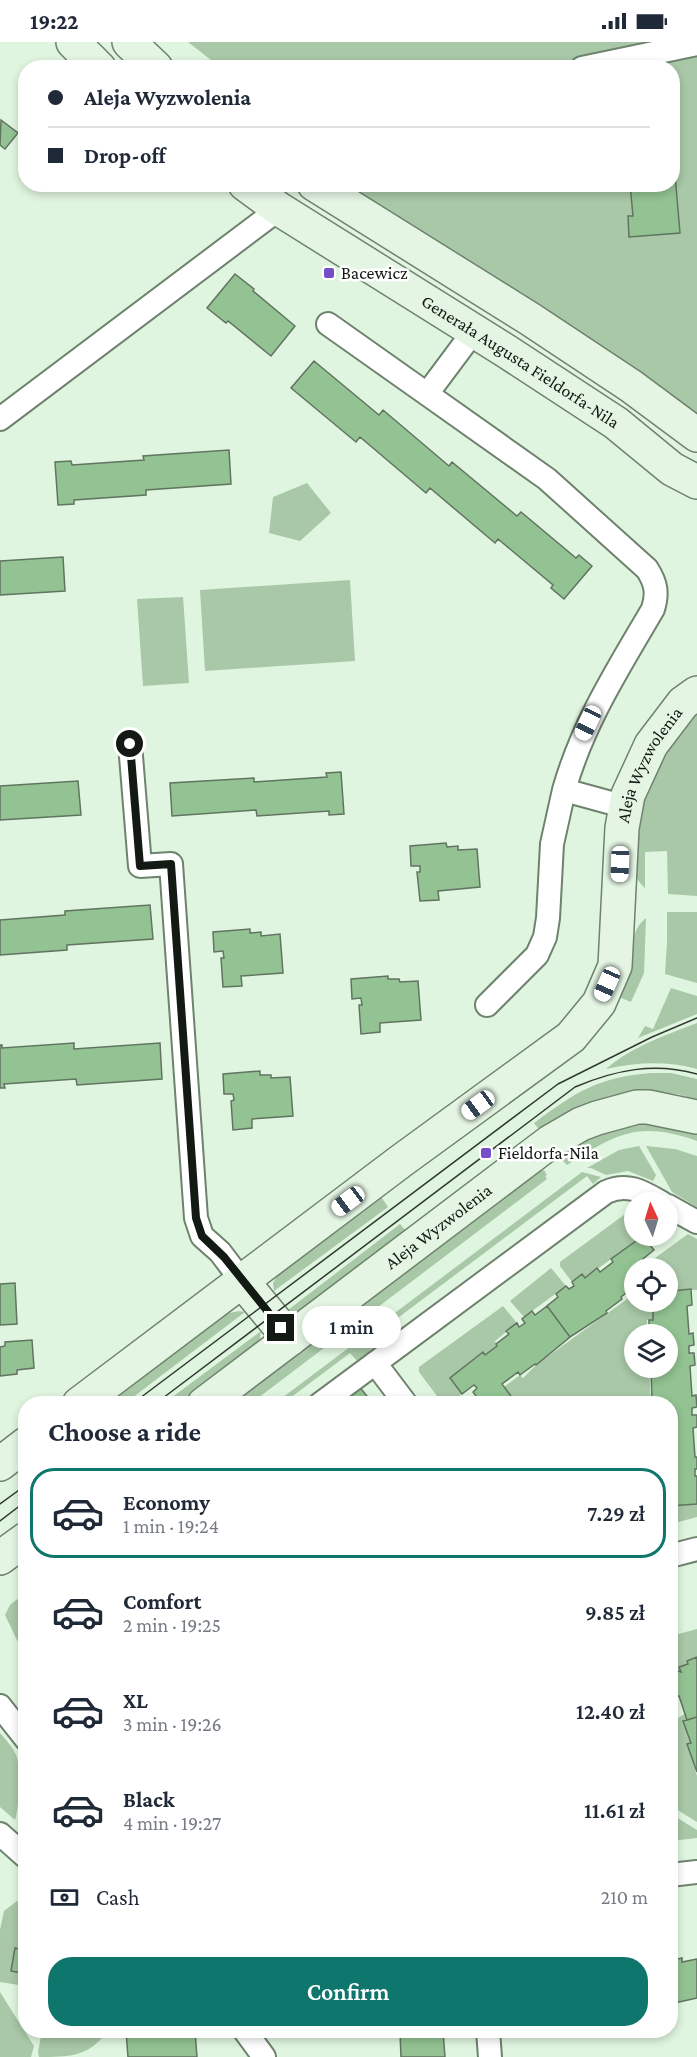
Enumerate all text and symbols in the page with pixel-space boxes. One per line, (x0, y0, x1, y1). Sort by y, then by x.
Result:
text: 19:22 (30, 9, 78, 34)
text: Aleja Wyzwolenia (84, 85, 251, 110)
text: Drop-off (84, 143, 166, 168)
place label: Bacewicz (341, 263, 408, 283)
marker: Bacewicz (322, 266, 336, 280)
street label: Generała Augusta Fieldorfa-Nila (418, 291, 623, 433)
car (572, 703, 604, 743)
street label: Aleja Wyzwolenia (613, 703, 686, 825)
route start (116, 730, 143, 757)
car (610, 846, 630, 882)
car (591, 964, 623, 1004)
car (458, 1087, 498, 1123)
place label: Fieldorfa-Nila (498, 1143, 599, 1163)
marker: Fieldorfa-Nila (479, 1146, 493, 1160)
street label: Aleja Wyzwolenia (381, 1180, 496, 1273)
car (328, 1183, 368, 1219)
north arrow (624, 1192, 678, 1246)
map controls (624, 1192, 678, 1378)
button: locate (624, 1258, 678, 1312)
callout: 1 min (302, 1307, 401, 1349)
route end (267, 1314, 294, 1341)
text: 1 min (329, 1316, 374, 1338)
button: layers (624, 1324, 678, 1378)
text: Choose a ride (48, 1417, 201, 1447)
icon: car (51, 1486, 105, 1540)
text: Economy (123, 1490, 210, 1515)
text: 7.29 zł (587, 1501, 645, 1526)
text: 1 min · 19:24 (123, 1515, 219, 1537)
icon: car (51, 1585, 105, 1639)
text: Comfort (123, 1589, 201, 1614)
text: 9.85 zł (585, 1600, 645, 1625)
text: 2 min · 19:25 (123, 1614, 221, 1636)
icon: car (51, 1684, 105, 1738)
text: XL (123, 1688, 148, 1713)
text: 12.40 zł (576, 1699, 645, 1724)
text: 3 min · 19:26 (123, 1713, 222, 1735)
icon: car (51, 1783, 105, 1837)
text: Black (123, 1787, 175, 1812)
text: 11.61 zł (584, 1798, 645, 1823)
text: 4 min · 19:27 (123, 1812, 221, 1834)
icon: cash (48, 1881, 81, 1914)
text: Cash (96, 1885, 140, 1910)
text: 210 m (601, 1886, 648, 1908)
button: Confirm (48, 1957, 648, 2026)

